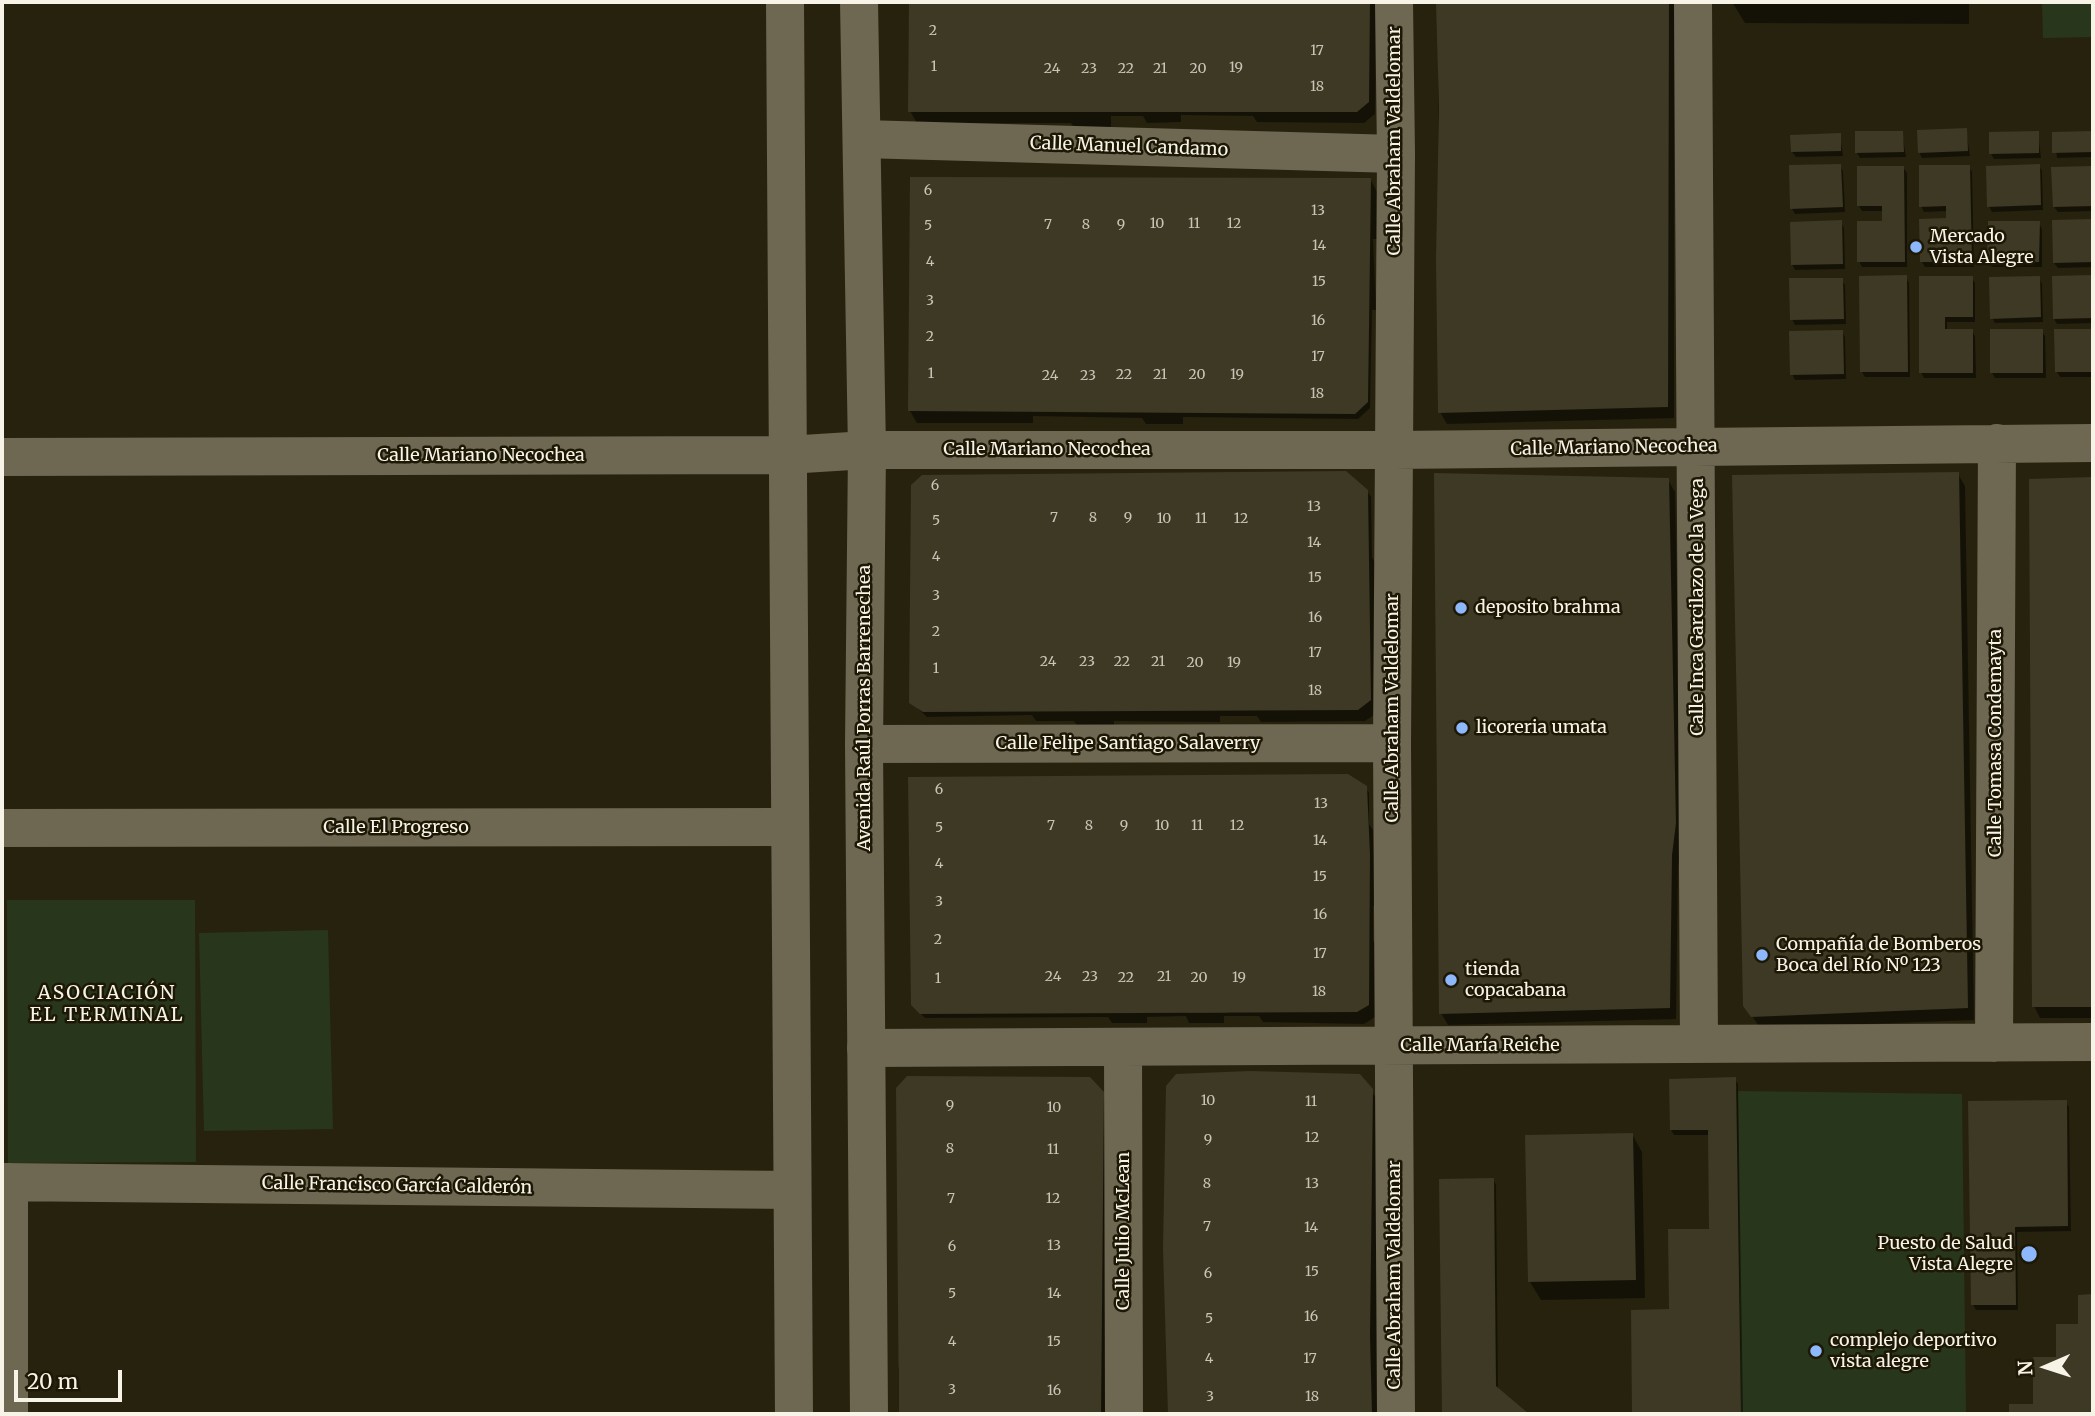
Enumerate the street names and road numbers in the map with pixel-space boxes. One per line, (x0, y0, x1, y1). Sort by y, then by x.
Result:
street label: Calle Abraham Valdelomar (1384, 26, 1406, 256)
street label: Calle Manuel Candamo (1030, 133, 1228, 161)
street label: Calle Mariano Necochea (1510, 435, 1718, 461)
street label: Calle Mariano Necochea (943, 439, 1151, 461)
street label: Calle Mariano Necochea (377, 445, 585, 467)
street label: Calle Inca Garcilazo de la Vega (1687, 478, 1709, 736)
street label: Avenida Raúl Porras Barrenechea (854, 565, 876, 851)
street label: Calle Abraham Valdelomar (1382, 593, 1404, 823)
street label: Calle Tomasa Condemayta (1985, 629, 2007, 857)
street label: Calle Felipe Santiago Salaverry (995, 733, 1261, 755)
street label: Calle El Progreso (323, 817, 469, 839)
street label: Calle María Reiche (1400, 1035, 1560, 1057)
street label: Calle Julio McLean (1113, 1152, 1135, 1310)
street label: Calle Abraham Valdelomar (1384, 1160, 1406, 1390)
street label: Calle Francisco García Calderón (262, 1173, 532, 1199)

